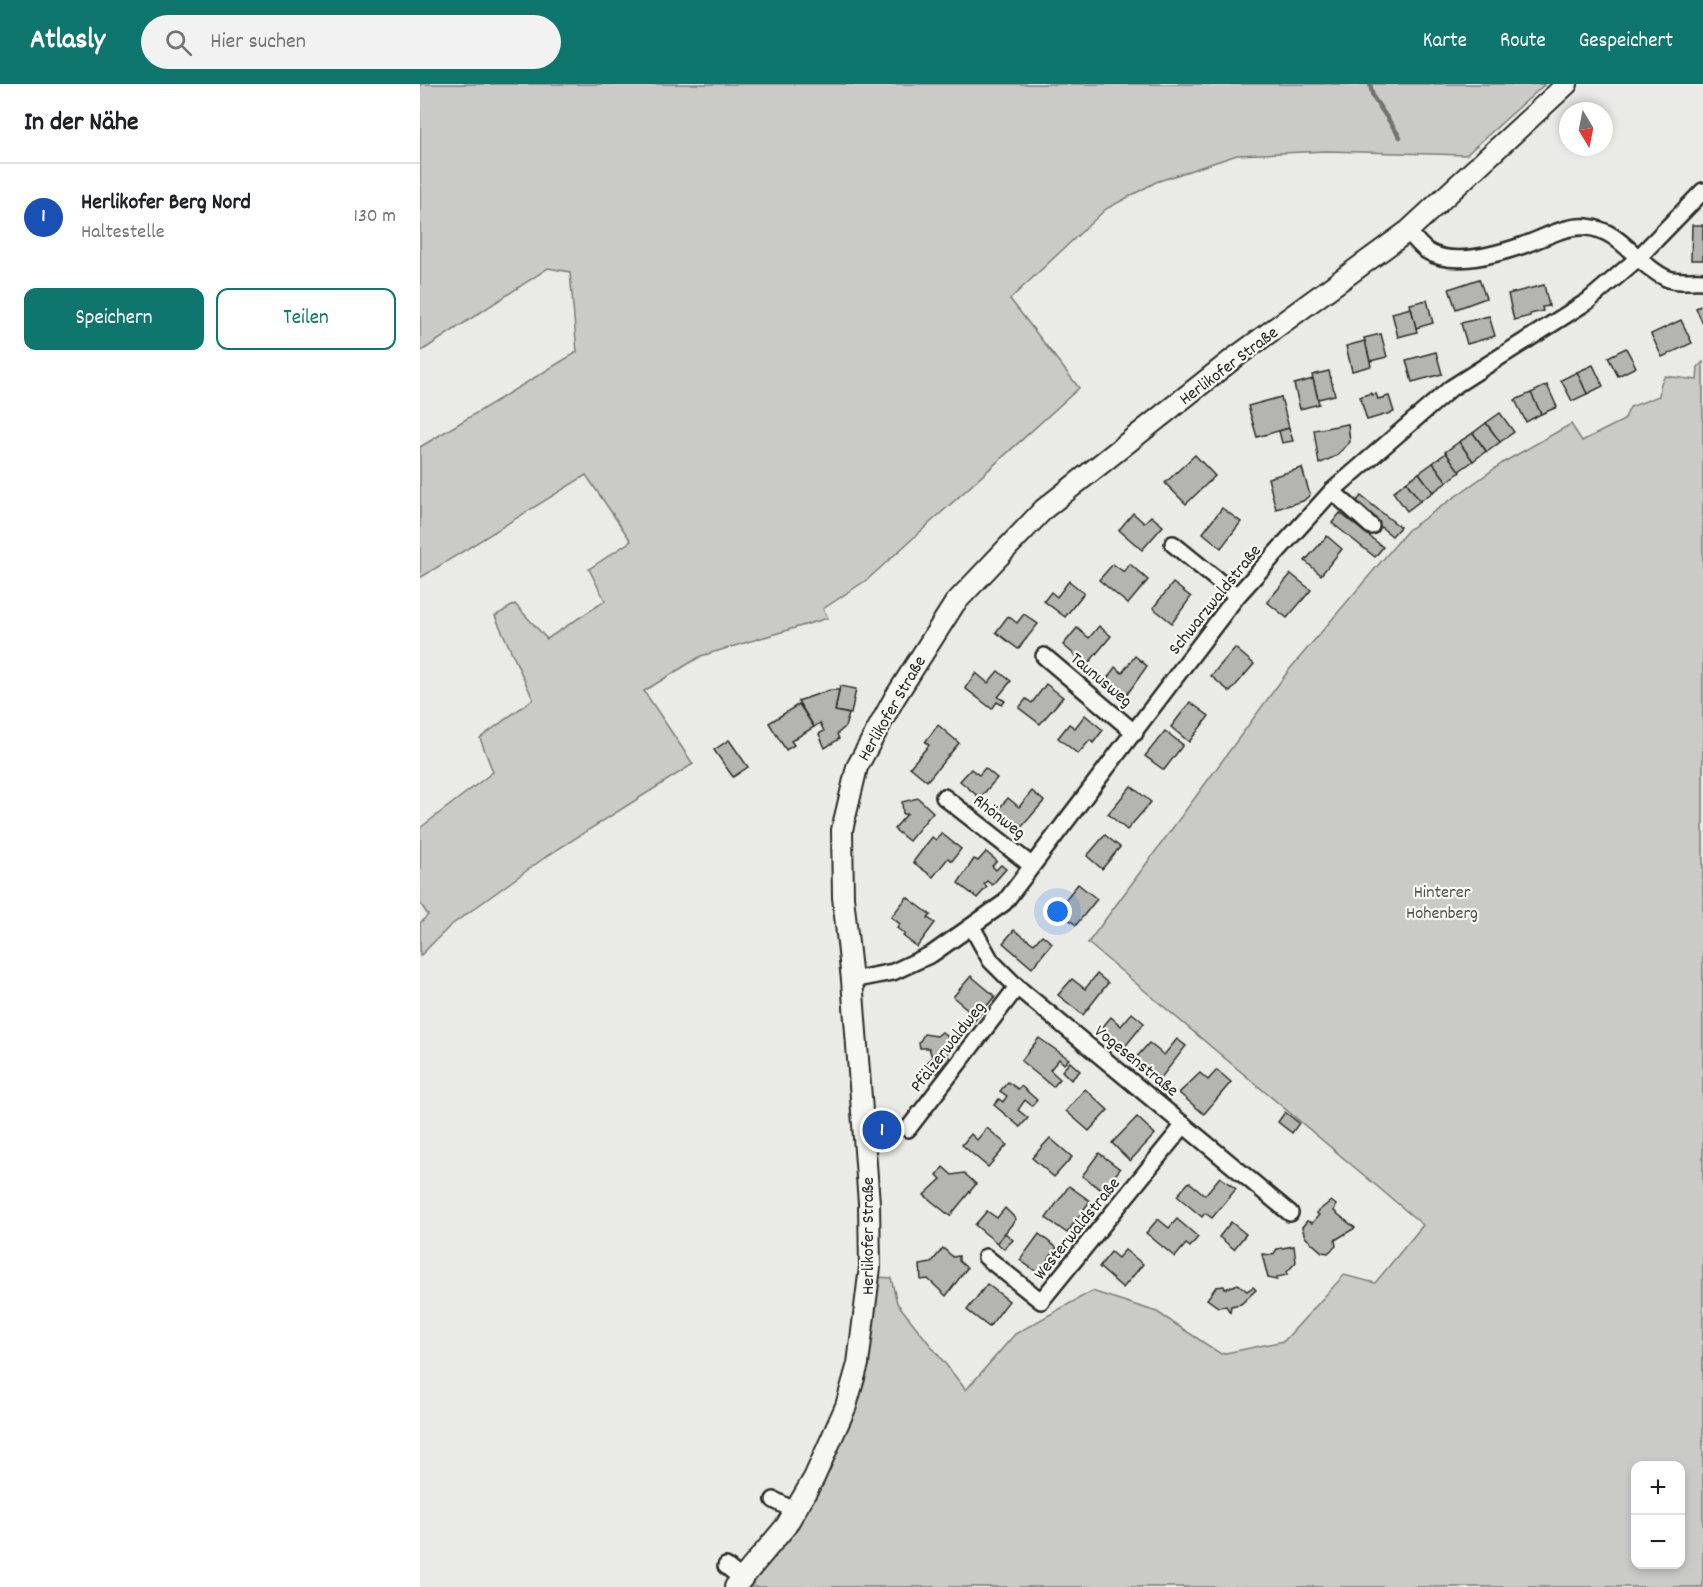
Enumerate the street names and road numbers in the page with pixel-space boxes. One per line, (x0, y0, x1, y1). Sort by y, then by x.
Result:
street label: Herlikofer Straße (1175, 321, 1284, 412)
street label: Schwarzwaldstraße (1164, 540, 1268, 661)
street label: Taunusweg (1064, 647, 1137, 714)
street label: Herlikofer Straße (853, 652, 934, 767)
street label: Rhönweg (967, 789, 1030, 847)
street label: Pfälzerwaldweg (905, 997, 993, 1098)
street label: Vogesenstraße (1088, 1020, 1183, 1104)
street label: Westerwaldstraße (1029, 1173, 1127, 1286)
street label: Herlikofer Straße (857, 1177, 882, 1295)

